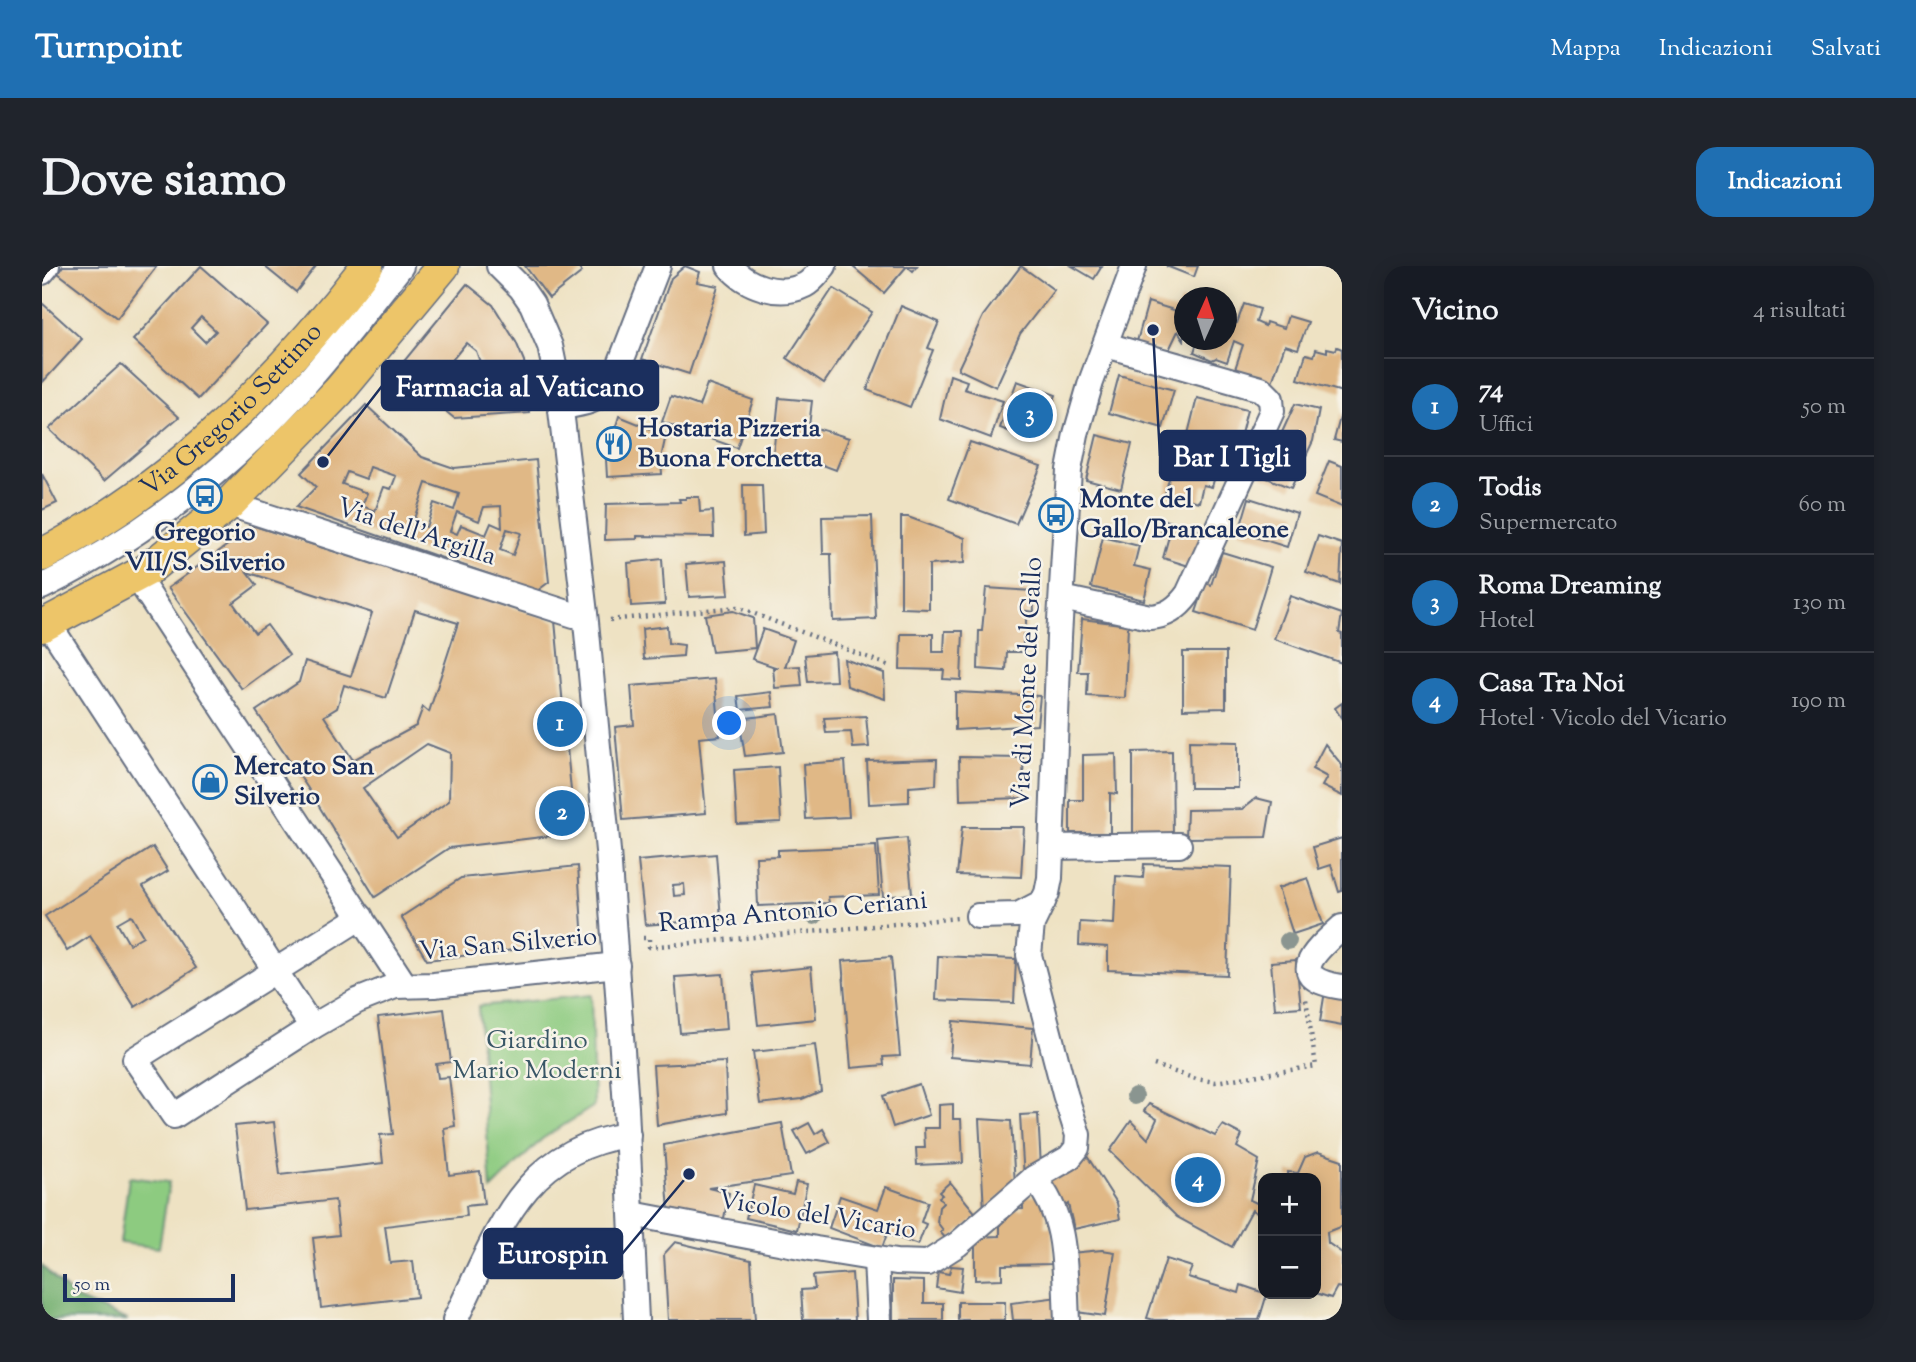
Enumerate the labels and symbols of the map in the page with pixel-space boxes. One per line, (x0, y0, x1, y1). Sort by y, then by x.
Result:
north arrow (1174, 287, 1237, 350)
street label: Via Gregorio Settimo (133, 315, 332, 506)
callout: Farmacia al Vaticano (382, 361, 658, 410)
text: Farmacia al Vaticano (396, 369, 644, 409)
pin: 3 (1007, 389, 1053, 441)
place label: Hostaria Pizzeria Buona Forchetta (638, 411, 823, 478)
restaurant icon: Hostaria Pizzeria Buona Forchetta (595, 425, 633, 463)
callout: Bar I Tigli (1160, 431, 1305, 480)
text: Bar I Tigli (1173, 439, 1291, 479)
bus stop icon: Gregorio VII/S. Silverio (186, 477, 224, 515)
place label: Monte del Gallo/Brancaleone (1080, 482, 1289, 549)
street label: Via dell'Argilla (331, 490, 501, 576)
bus stop icon: Monte del Gallo/Brancaleone (1037, 496, 1075, 534)
place label: Gregorio VII/S. Silverio (125, 515, 285, 582)
street label: Via di Monte del Gallo (1003, 556, 1053, 810)
pin: 1 (537, 698, 583, 750)
your location (712, 706, 746, 740)
place label: Mercato San Silverio (234, 749, 375, 816)
shop icon: Mercato San Silverio (191, 763, 229, 801)
pin: 2 (539, 787, 585, 839)
street label: Rampa Antonio Ceriani (657, 883, 929, 943)
street label: Via San Silverio (417, 919, 599, 971)
park label: Giardino Mario Moderni (452, 1023, 622, 1090)
pin: 4 (1175, 1154, 1221, 1206)
street label: Vicolo del Vicario (715, 1182, 919, 1250)
callout: Eurospin (484, 1229, 622, 1278)
text: Eurospin (498, 1236, 608, 1276)
scale bar (63, 1271, 234, 1303)

